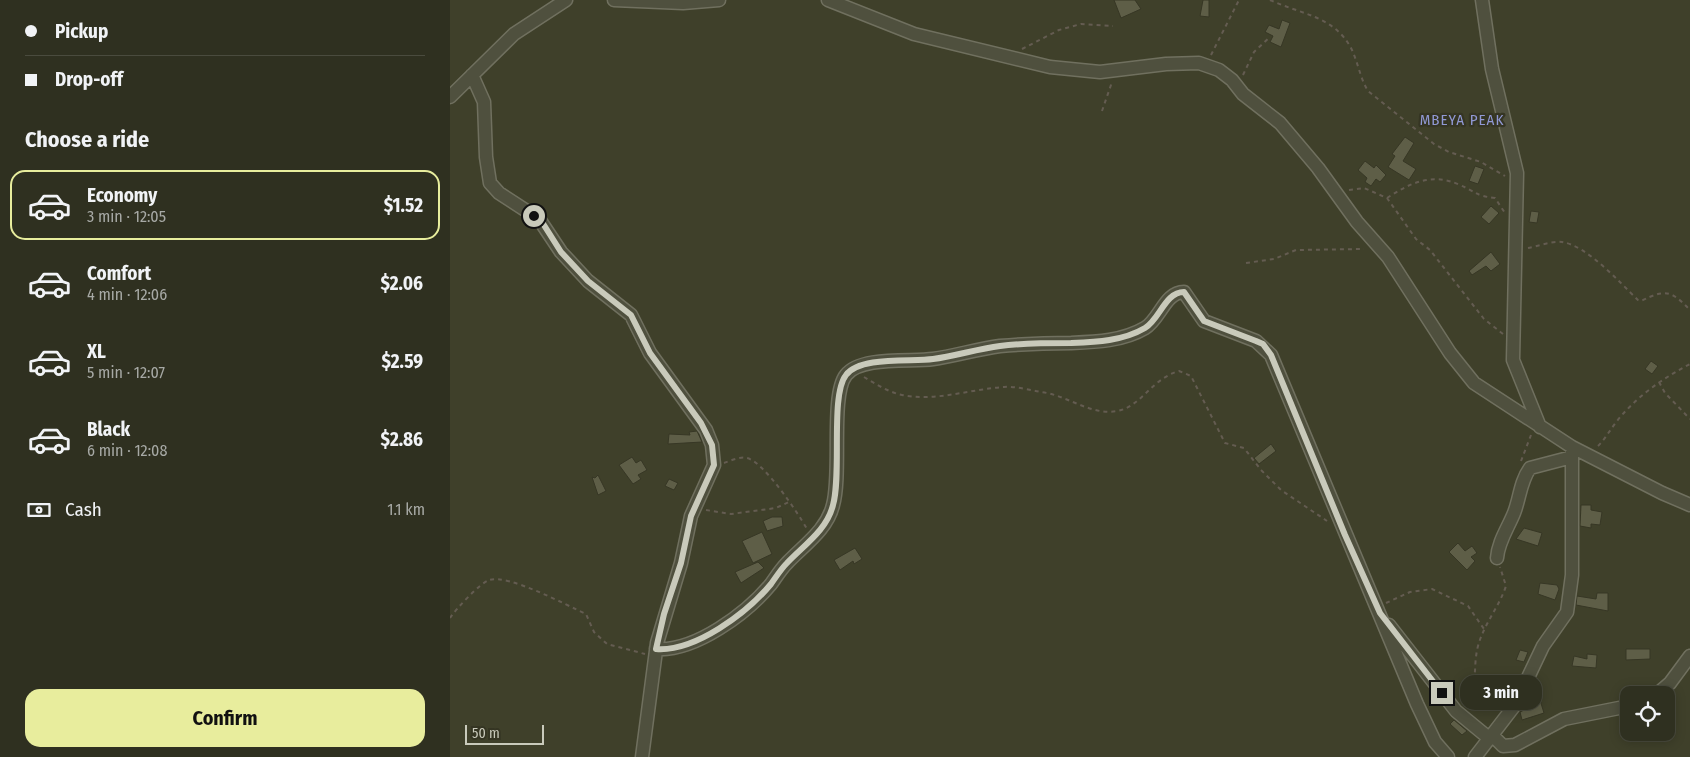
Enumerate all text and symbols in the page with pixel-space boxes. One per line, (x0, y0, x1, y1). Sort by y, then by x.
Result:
text: Pickup (55, 20, 108, 43)
text: Drop-off (55, 68, 123, 91)
district label: MBEYA PEAK (1420, 111, 1504, 129)
text: Choose a ride (25, 126, 149, 153)
icon: car (27, 183, 72, 228)
text: Economy (87, 184, 157, 207)
text: $1.52 (384, 194, 423, 217)
route start (523, 205, 545, 227)
text: 3 min · 12:05 (87, 207, 166, 226)
icon: car (27, 261, 72, 306)
text: Comfort (87, 262, 151, 285)
text: $2.06 (381, 272, 423, 295)
text: 4 min · 12:06 (87, 285, 167, 304)
icon: car (27, 339, 72, 384)
text: XL (87, 340, 106, 363)
text: $2.59 (382, 350, 423, 373)
text: 5 min · 12:07 (87, 363, 165, 382)
icon: car (27, 417, 72, 462)
text: Black (87, 418, 130, 441)
text: $2.86 (381, 428, 423, 451)
text: 6 min · 12:08 (87, 441, 167, 460)
icon: cash (25, 496, 53, 524)
text: Cash (65, 498, 102, 521)
text: 1.1 km (387, 500, 425, 519)
callout: 3 min (1460, 676, 1542, 710)
route end (1431, 682, 1453, 704)
text: 3 min (1483, 683, 1519, 702)
map controls (1620, 686, 1675, 741)
button: locate (1620, 686, 1675, 741)
button: Confirm (25, 689, 425, 747)
scale bar (465, 722, 544, 745)
text: 50 m (472, 725, 500, 742)

